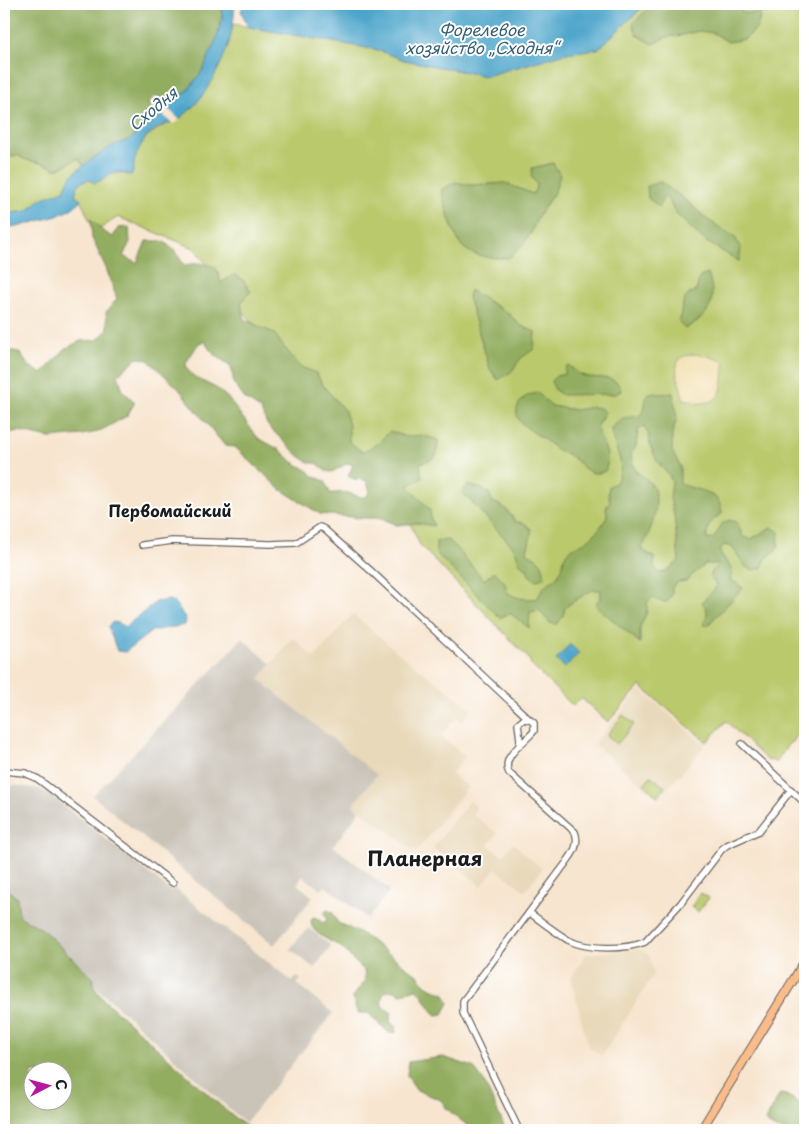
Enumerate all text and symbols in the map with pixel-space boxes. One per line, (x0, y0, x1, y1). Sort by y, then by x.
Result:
water label: Форелевое хозяйство „Сходня“ (405, 17, 562, 59)
water label: Сходня (123, 80, 183, 136)
district label: Первомайский (108, 498, 232, 522)
district label: Планерная (368, 843, 482, 873)
north arrow (22, 1062, 72, 1112)
text: С (50, 1078, 72, 1091)

